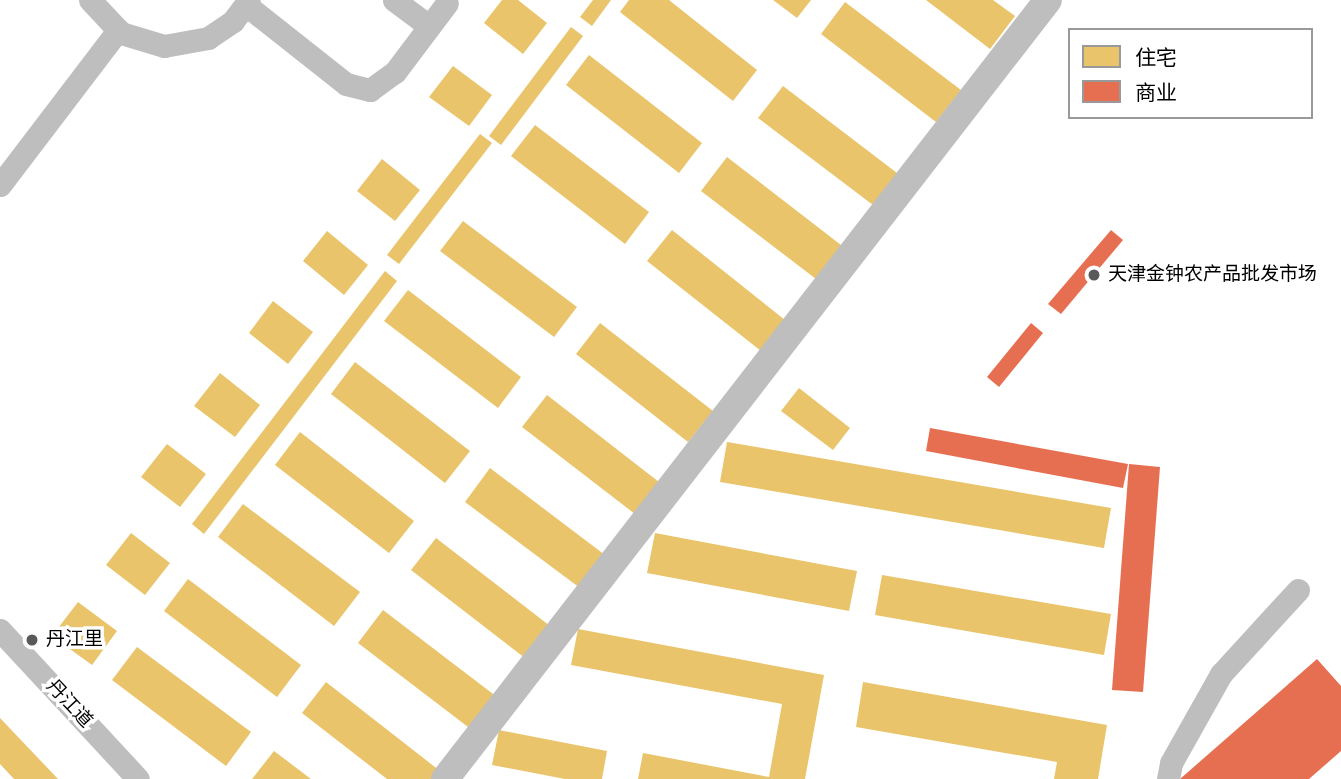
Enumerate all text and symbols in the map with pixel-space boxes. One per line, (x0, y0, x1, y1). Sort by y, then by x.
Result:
legend (1068, 28, 1313, 119)
text: 住宅 (1135, 44, 1177, 72)
text: 商业 (1135, 79, 1177, 107)
place label: 天津金钟农产品批发市场 (1108, 264, 1317, 286)
marker: 天津金钟农产品批发市场 (1086, 267, 1102, 283)
place label: 丹江里 (46, 629, 103, 651)
marker: 丹江里 (24, 632, 40, 648)
street label: 丹江道 (41, 675, 97, 733)

